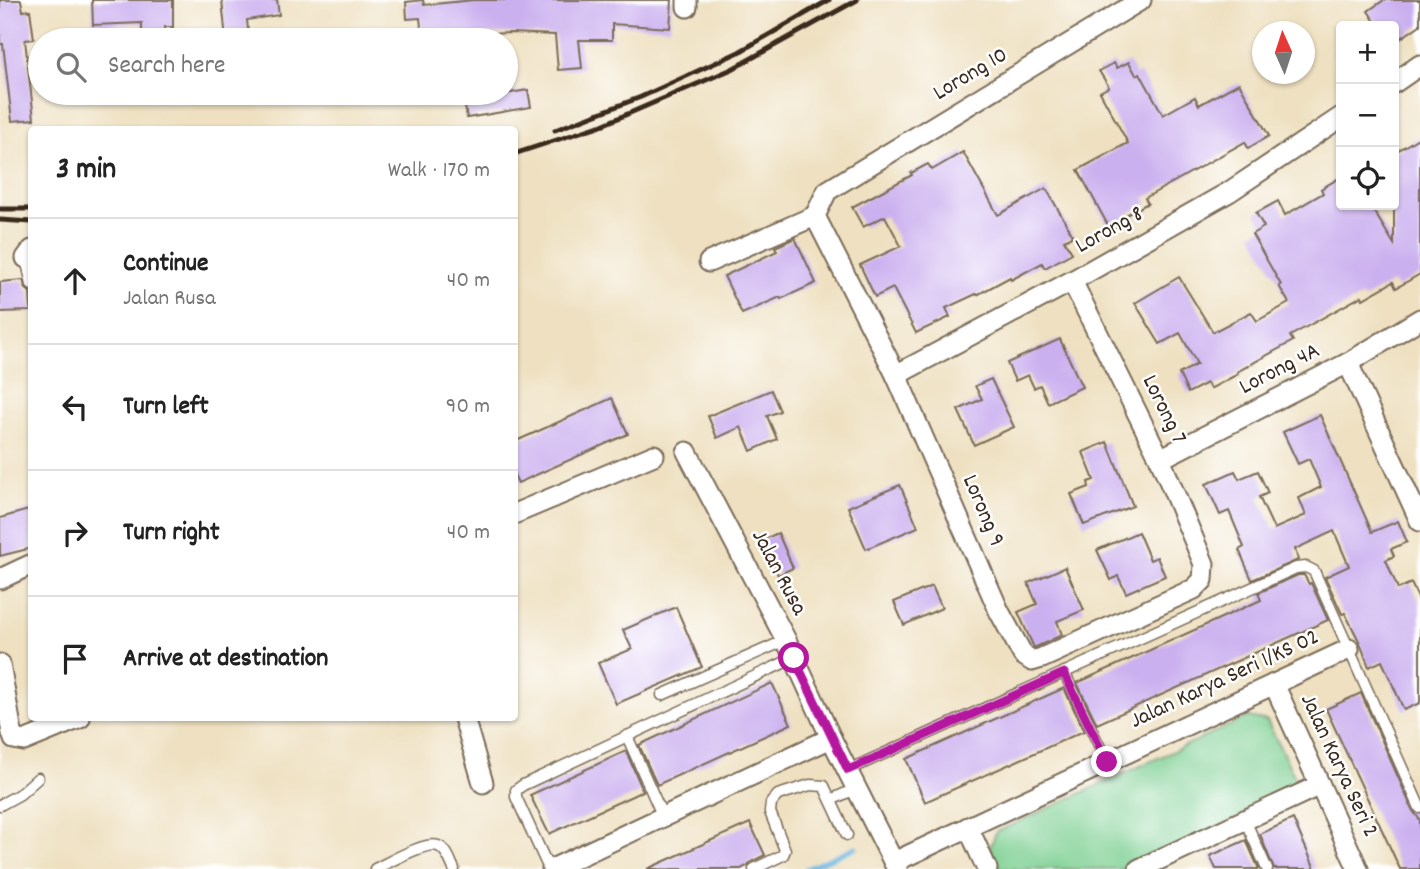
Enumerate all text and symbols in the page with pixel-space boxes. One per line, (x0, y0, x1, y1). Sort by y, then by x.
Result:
north arrow (1252, 21, 1315, 84)
map controls (1336, 21, 1399, 210)
button: + (1336, 21, 1399, 84)
search box (28, 28, 518, 105)
street label: Lorong 10 (927, 40, 1015, 110)
icon: search (52, 48, 90, 86)
text: Search here (108, 48, 226, 85)
button: − (1336, 84, 1399, 147)
button: locate (1336, 147, 1399, 210)
text: 3 min (56, 150, 116, 193)
text: Walk · 170 m (388, 155, 490, 188)
street label: Lorong 8 (1070, 199, 1150, 263)
text: Continue (123, 246, 208, 283)
icon: ahead (56, 262, 94, 300)
text: 40 m (447, 265, 490, 298)
text: Jalan Rusa (123, 283, 216, 316)
street label: Lorong 4A (1234, 336, 1326, 404)
street label: Lorong 7 (1132, 370, 1194, 450)
icon: left (56, 388, 94, 426)
text: Turn left (123, 389, 209, 426)
text: 90 m (446, 391, 490, 424)
street label: Lorong 9 (952, 470, 1012, 552)
icon: right (56, 514, 94, 552)
text: Turn right (123, 515, 220, 552)
text: 40 m (447, 517, 490, 550)
street label: Jalan Rusa (742, 524, 815, 623)
street label: Jalan Karya Seri 1/KS 02 (1125, 622, 1325, 738)
icon: arrive (56, 640, 94, 678)
text: Arrive at destination (123, 641, 328, 678)
route start (778, 642, 809, 673)
street label: Jalan Karya Seri 2 (1290, 689, 1386, 843)
route end (1091, 746, 1122, 777)

